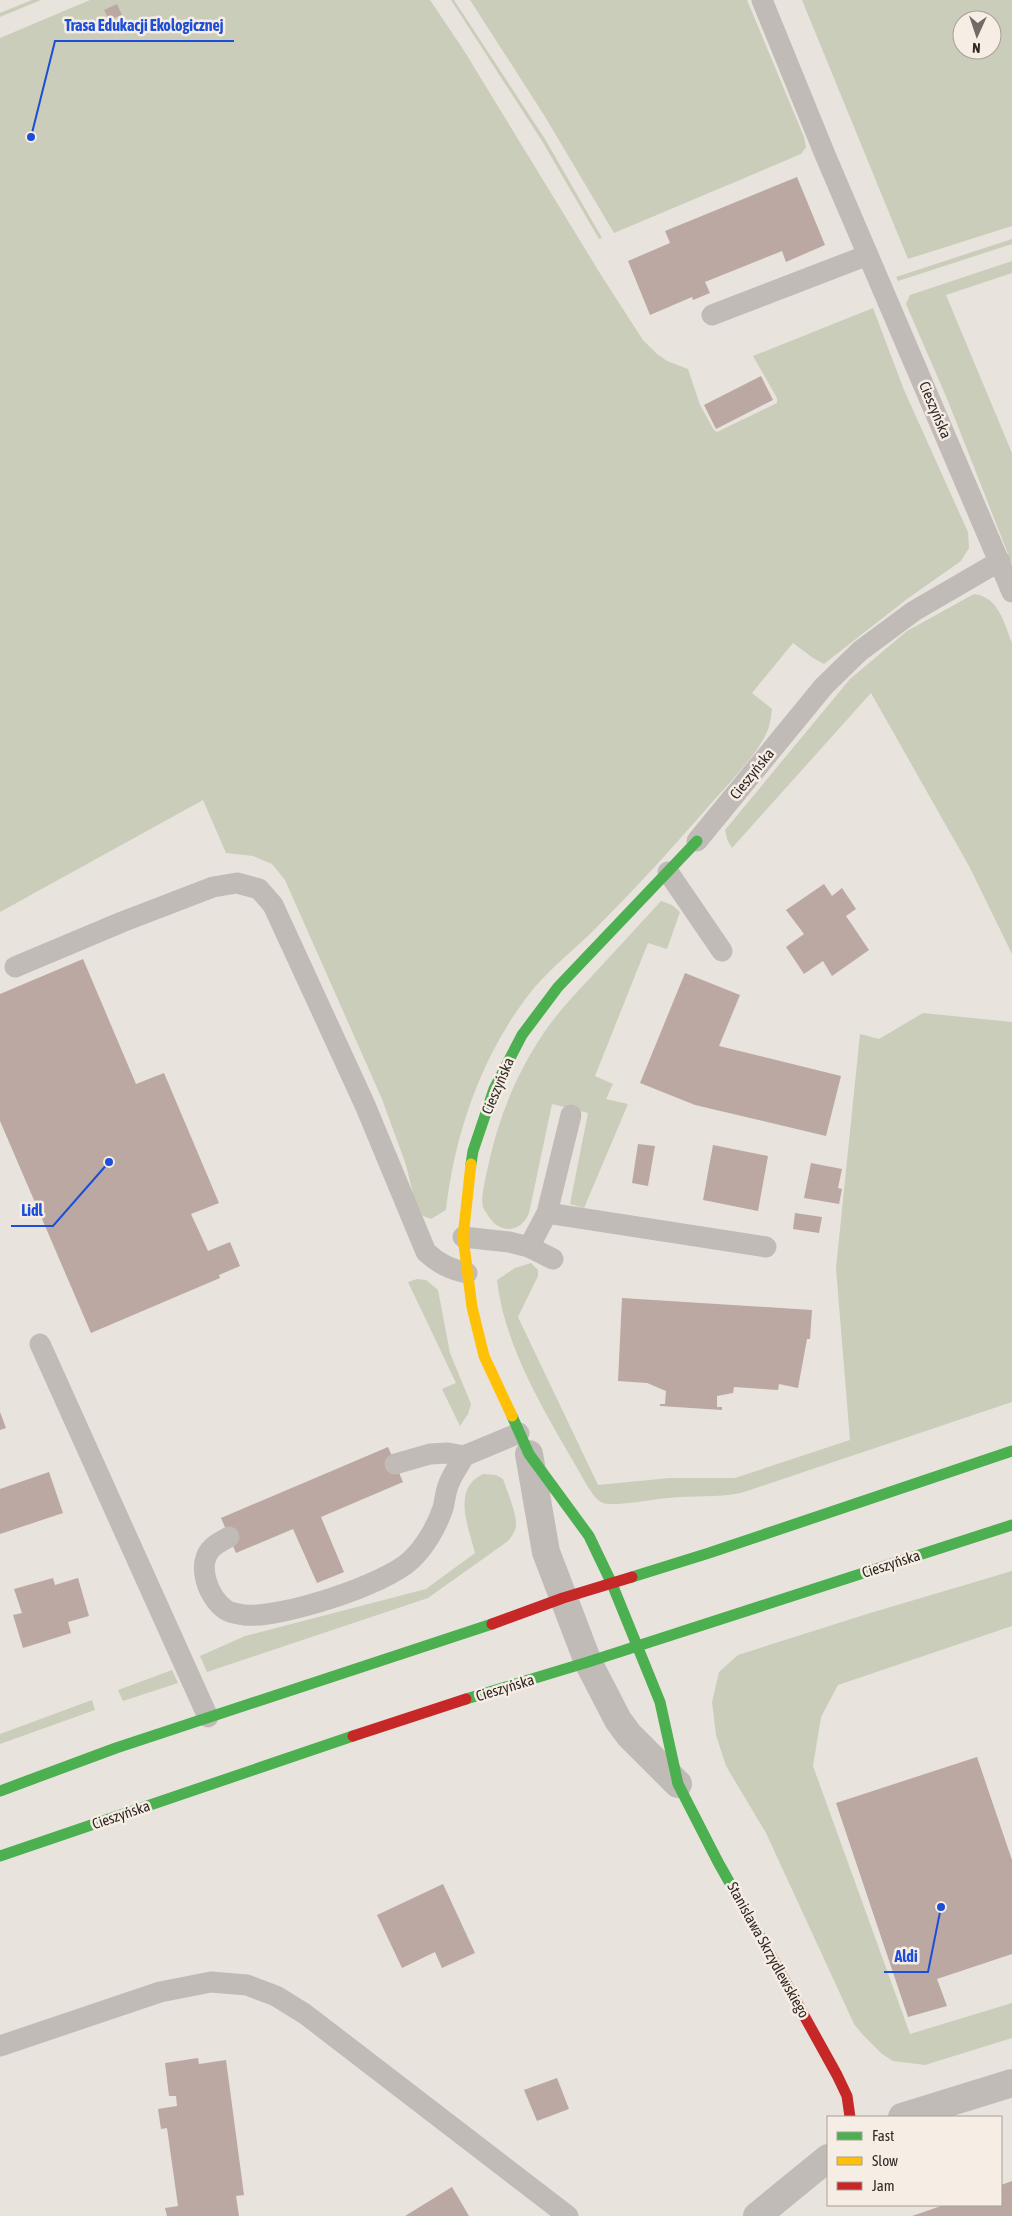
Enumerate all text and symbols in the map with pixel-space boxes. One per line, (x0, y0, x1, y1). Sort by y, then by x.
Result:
callout: Trasa Edukacji Ekologicznej (55, 10, 234, 41)
north arrow (952, 10, 1002, 60)
text: Trasa Edukacji Ekologicznej (65, 16, 224, 34)
text: N (972, 40, 981, 56)
street label: Cieszyńska (916, 379, 955, 441)
street label: Cieszyńska (726, 745, 777, 802)
street label: Cieszyńska (478, 1055, 517, 1117)
callout: Lidl (11, 1195, 53, 1226)
text: Lidl (21, 1201, 44, 1219)
street label: Cieszyńska (860, 1546, 922, 1581)
street label: Cieszyńska (474, 1671, 536, 1704)
street label: Cieszyńska (90, 1797, 152, 1832)
street label: Stanisława Skrzydlewskiego (724, 1879, 813, 2021)
callout: Aldi (884, 1941, 928, 1972)
text: Aldi (893, 1947, 918, 1965)
legend (827, 2116, 1002, 2206)
text: Fast (872, 2127, 894, 2144)
text: Slow (872, 2152, 898, 2169)
text: Jam (872, 2177, 895, 2194)

